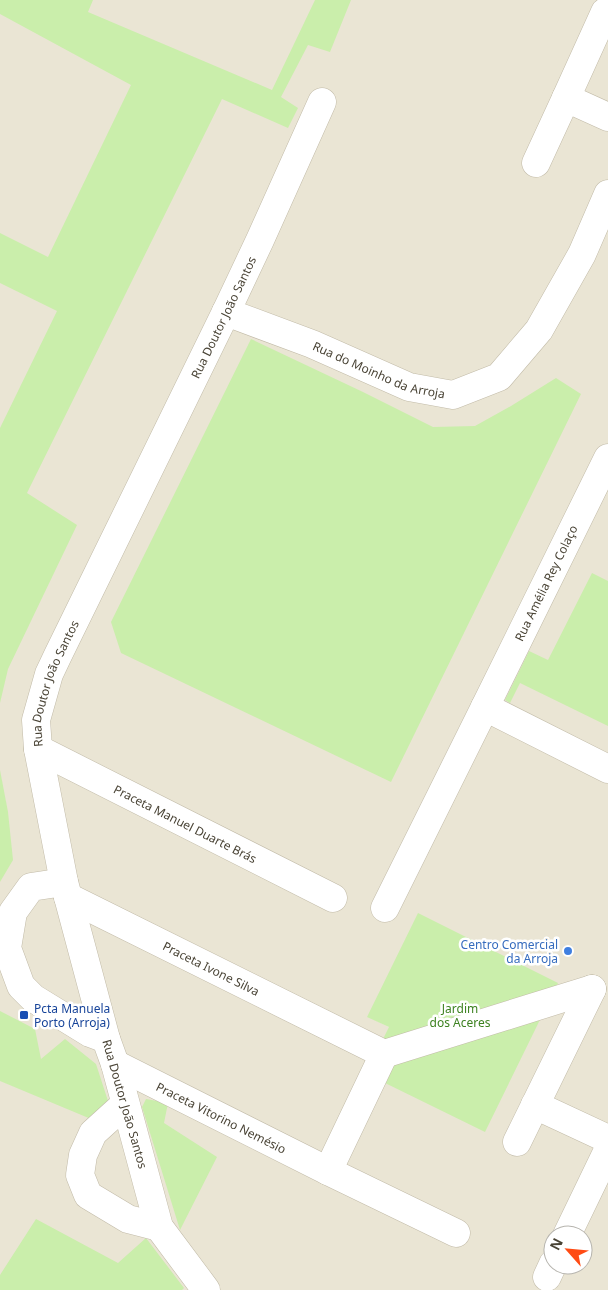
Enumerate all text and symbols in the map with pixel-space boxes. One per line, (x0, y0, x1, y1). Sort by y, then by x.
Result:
street label: Rua Doutor João Santos (186, 253, 260, 381)
street label: Rua do Moinho da Arroja (310, 337, 446, 402)
street label: Rua Amélia Rey Colaço (510, 522, 582, 644)
street label: Rua Doutor João Santos (27, 617, 82, 747)
street label: Praceta Manuel Duarte Brás (111, 780, 260, 867)
place label: Centro Comercial da Arroja (461, 936, 558, 967)
street label: Praceta Ivone Silva (160, 937, 262, 999)
marker: Centro Comercial da Arroja (562, 945, 574, 957)
place label: Pcta Manuela Porto (Arroja) (34, 1000, 110, 1031)
park label: Jardim dos Aceres (430, 1000, 491, 1031)
marker: Pcta Manuela Porto (Arroja) (18, 1009, 30, 1021)
street label: Rua Doutor João Santos (98, 1037, 152, 1171)
street label: Praceta Vitorino Nemésio (153, 1078, 289, 1157)
north arrow (543, 1225, 593, 1275)
text: N (545, 1234, 567, 1253)

